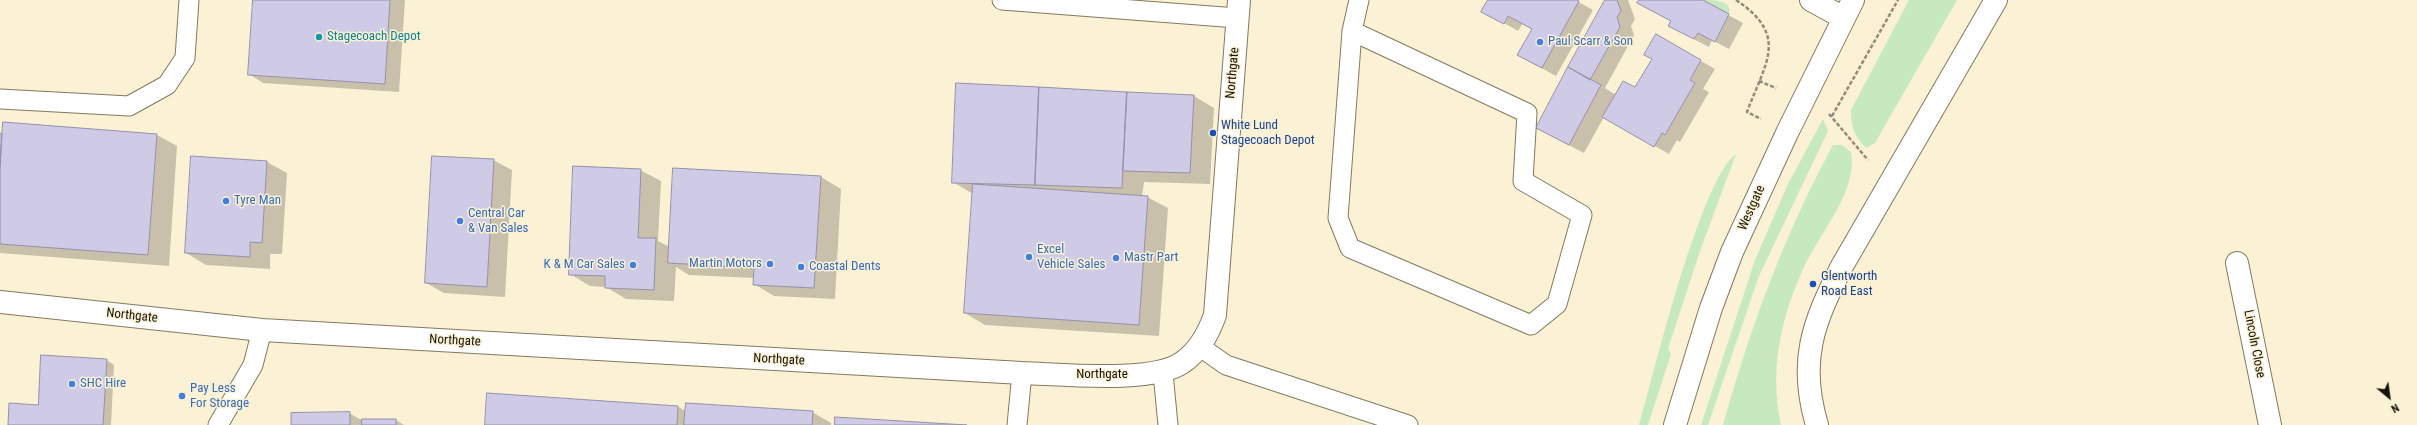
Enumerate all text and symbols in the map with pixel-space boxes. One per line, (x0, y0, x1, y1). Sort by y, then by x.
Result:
place label: Stagecoach Depot (327, 29, 421, 45)
marker: Stagecoach Depot (314, 32, 324, 42)
place label: Paul Scarr & Son (1548, 34, 1633, 50)
marker: Paul Scarr & Son (1535, 37, 1545, 47)
street label: Northgate (1223, 47, 1243, 99)
place label: White Lund Stagecoach Depot (1221, 118, 1315, 149)
marker: White Lund Stagecoach Depot (1208, 128, 1218, 138)
street label: Westgate (1735, 183, 1769, 233)
place label: Tyre Man (234, 193, 281, 209)
marker: Tyre Man (221, 196, 231, 206)
place label: Central Car & Van Sales (468, 206, 529, 237)
marker: Central Car & Van Sales (455, 216, 465, 226)
place label: Excel Vehicle Sales (1037, 242, 1105, 273)
place label: Mastr Part (1124, 250, 1178, 266)
marker: Excel Vehicle Sales (1024, 252, 1034, 262)
marker: Mastr Part (1111, 253, 1121, 263)
place label: Martin Motors (689, 256, 762, 272)
place label: K & M Car Sales (544, 257, 625, 273)
marker: Martin Motors (765, 259, 775, 269)
place label: Coastal Dents (809, 259, 881, 275)
marker: K & M Car Sales (628, 260, 638, 270)
marker: Coastal Dents (796, 262, 806, 272)
place label: Glentworth Road East (1821, 269, 1877, 300)
marker: Glentworth Road East (1808, 279, 1818, 289)
street label: Northgate (106, 306, 158, 326)
street label: Lincoln Close (2240, 309, 2268, 379)
street label: Northgate (429, 332, 481, 350)
street label: Northgate (753, 351, 805, 369)
street label: Northgate (1076, 367, 1128, 383)
place label: SHC Hire (80, 376, 126, 392)
north arrow (2369, 377, 2409, 417)
marker: SHC Hire (67, 379, 77, 389)
place label: Pay Less For Storage (190, 381, 249, 412)
marker: Pay Less For Storage (177, 391, 187, 401)
text: N (2389, 401, 2401, 415)

